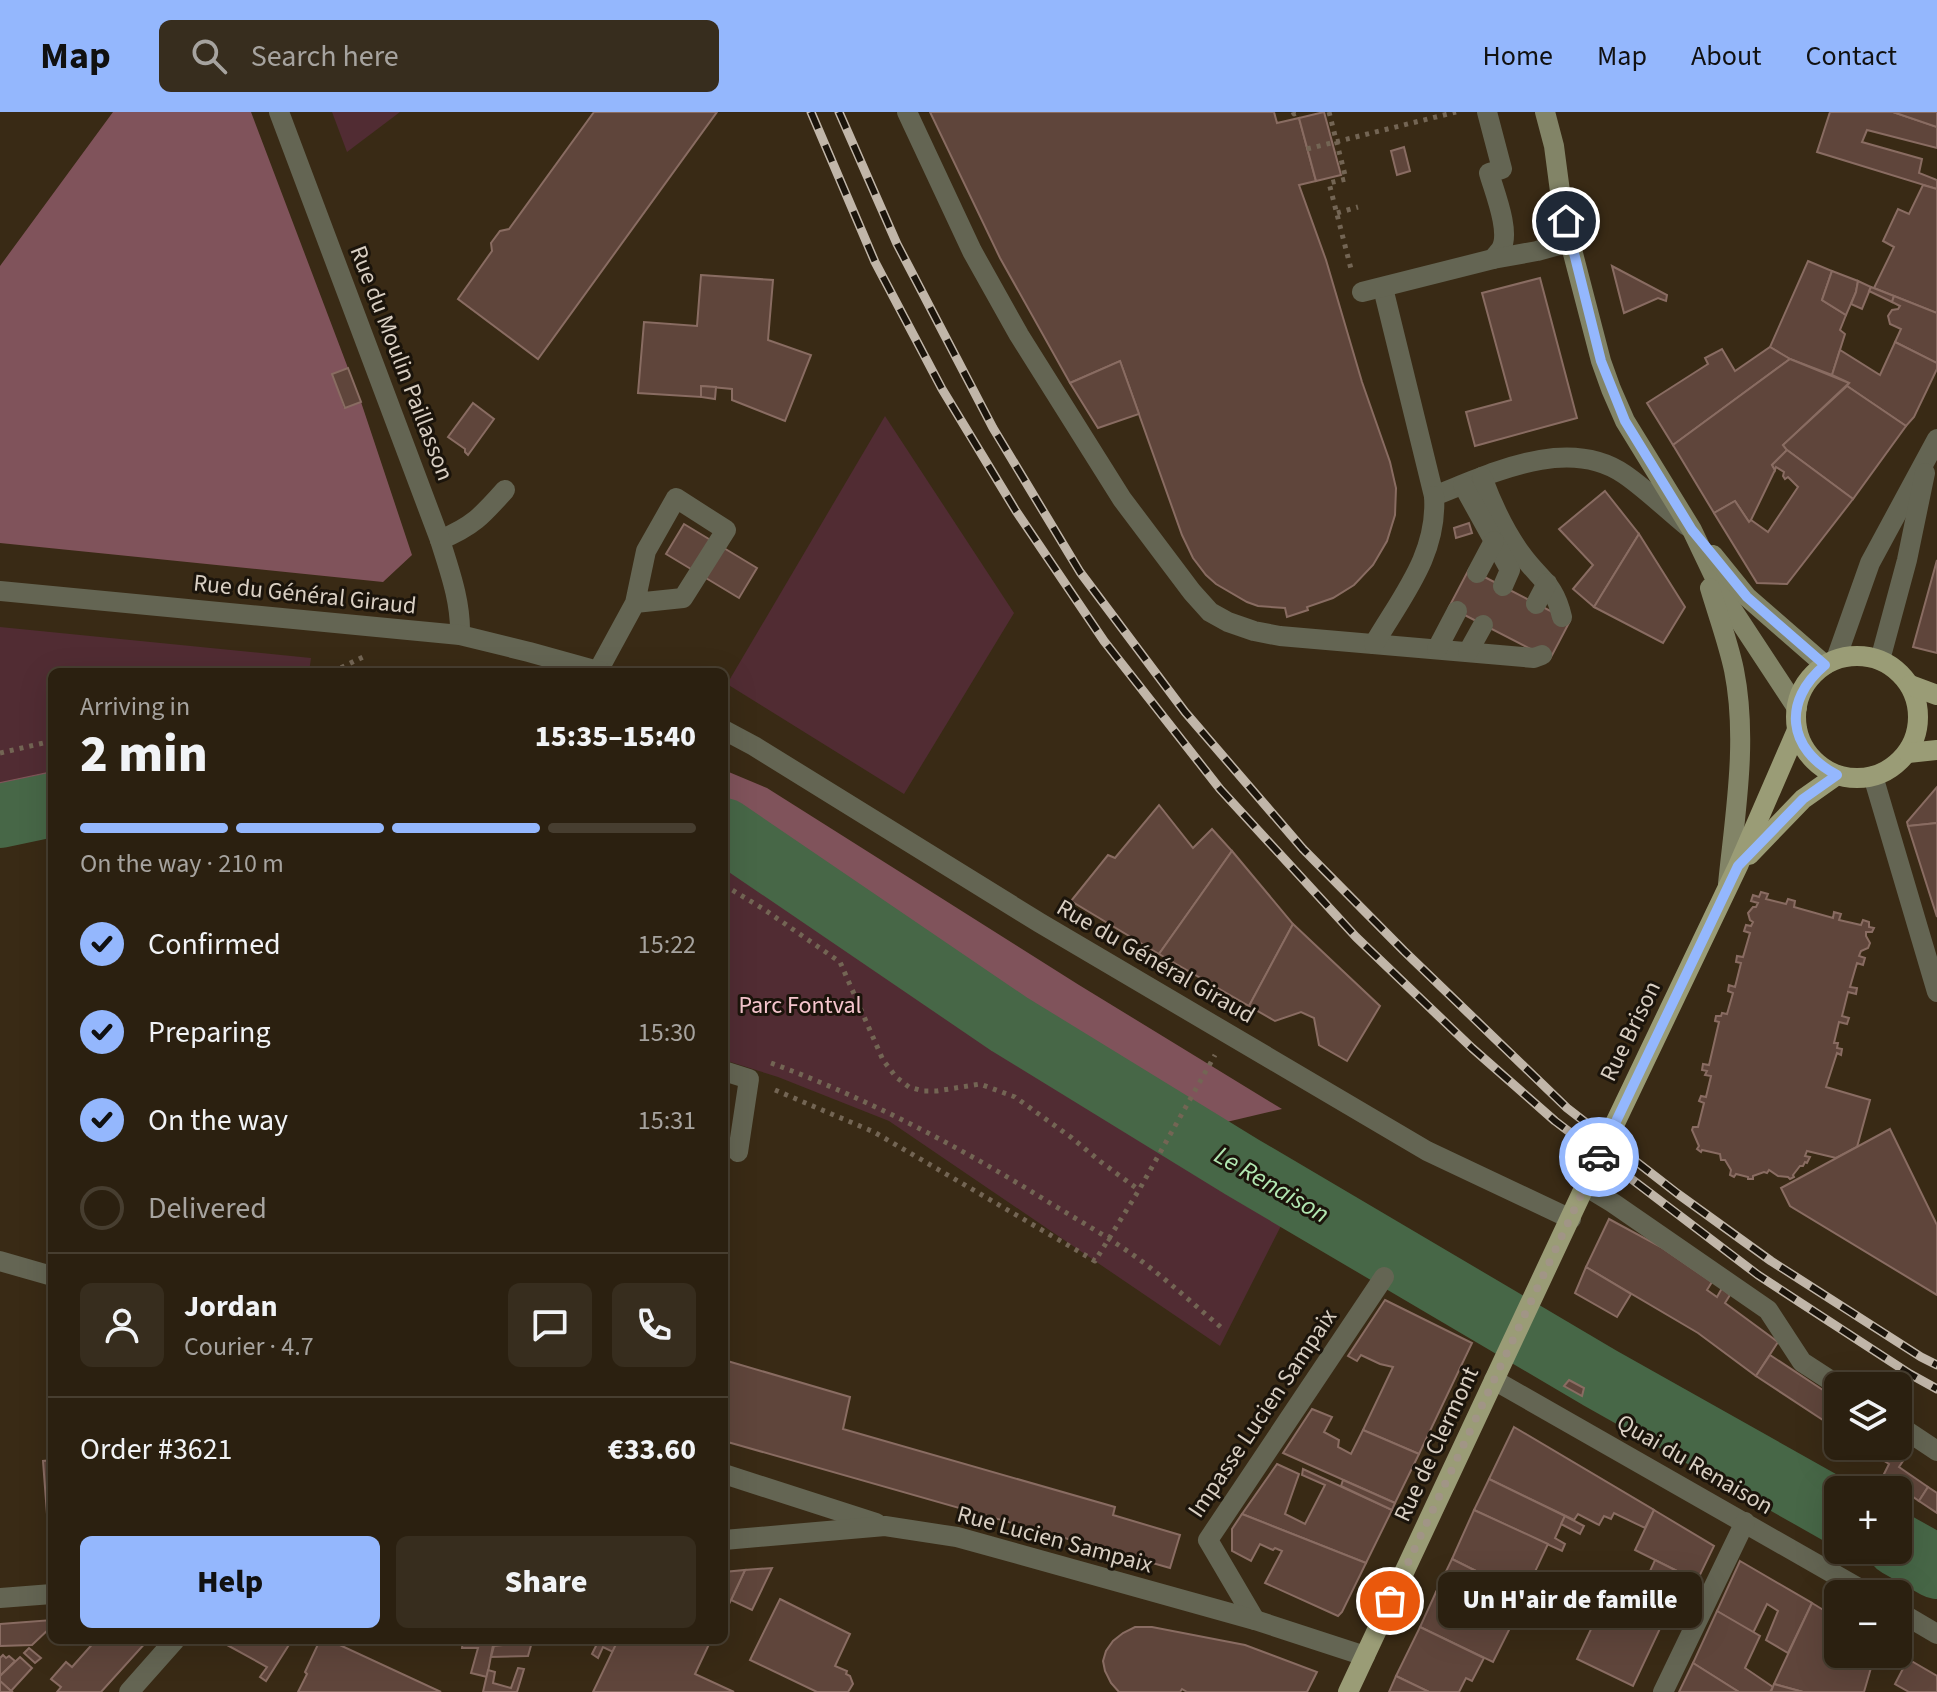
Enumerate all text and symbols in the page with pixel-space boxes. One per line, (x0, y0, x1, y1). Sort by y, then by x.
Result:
search box (159, 20, 719, 92)
text: Map (40, 29, 111, 83)
icon: search (187, 34, 231, 78)
text: Search here (251, 35, 399, 78)
text: Home (1482, 36, 1553, 76)
text: Map (1597, 36, 1647, 76)
text: About (1691, 36, 1762, 76)
text: Contact (1806, 36, 1897, 76)
pin (1532, 187, 1600, 255)
icon: home (1544, 199, 1588, 243)
street label: Rue du Moulin Paillasson (341, 241, 463, 486)
street label: Rue du Général Giraud (192, 565, 418, 624)
text: Arriving in (80, 688, 190, 725)
text: 15:35–15:40 (535, 715, 696, 758)
text: 2 min (80, 718, 208, 792)
text: On the way · 210 m (80, 845, 284, 882)
street label: Rue du Général Giraud (1050, 890, 1262, 1033)
icon: check (80, 922, 124, 966)
text: Confirmed (148, 923, 281, 966)
text: 15:22 (638, 926, 696, 963)
street label: Rue Brison (1591, 975, 1670, 1087)
park label: Parc Fontval (738, 988, 862, 1023)
icon: check (80, 1010, 124, 1054)
text: Preparing (148, 1011, 271, 1054)
text: 15:30 (638, 1014, 696, 1051)
icon: check (80, 1098, 124, 1142)
text: On the way (148, 1099, 288, 1142)
text: 15:31 (638, 1102, 696, 1139)
courier (1559, 1117, 1639, 1197)
icon: car (1577, 1135, 1621, 1179)
water label: Le Renaison (1207, 1137, 1336, 1232)
text: Delivered (148, 1187, 267, 1230)
button: person (80, 1283, 164, 1367)
button: chat (508, 1283, 592, 1367)
button: phone (612, 1283, 696, 1367)
text: Jordan (184, 1285, 278, 1328)
street label: Impasse Lucien Sampaix (1179, 1301, 1346, 1525)
text: Courier · 4.7 (184, 1328, 314, 1365)
street label: Rue de Clermont (1385, 1361, 1488, 1528)
map controls (1824, 1372, 1912, 1668)
button: layers (1824, 1372, 1912, 1460)
street label: Quai du Renaison (1610, 1405, 1780, 1523)
text: Order #3621 (80, 1428, 233, 1471)
text: €33.60 (608, 1428, 696, 1471)
button: + (1824, 1476, 1912, 1564)
street label: Rue Lucien Sampaix (953, 1497, 1157, 1582)
button: Help (80, 1536, 380, 1628)
button: Share (396, 1536, 696, 1628)
pin (1356, 1567, 1424, 1635)
callout: Un H'air de famille (1438, 1573, 1702, 1629)
icon: bag (1368, 1579, 1412, 1623)
button: − (1824, 1580, 1912, 1668)
text: Un H'air de famille (1463, 1581, 1677, 1618)

